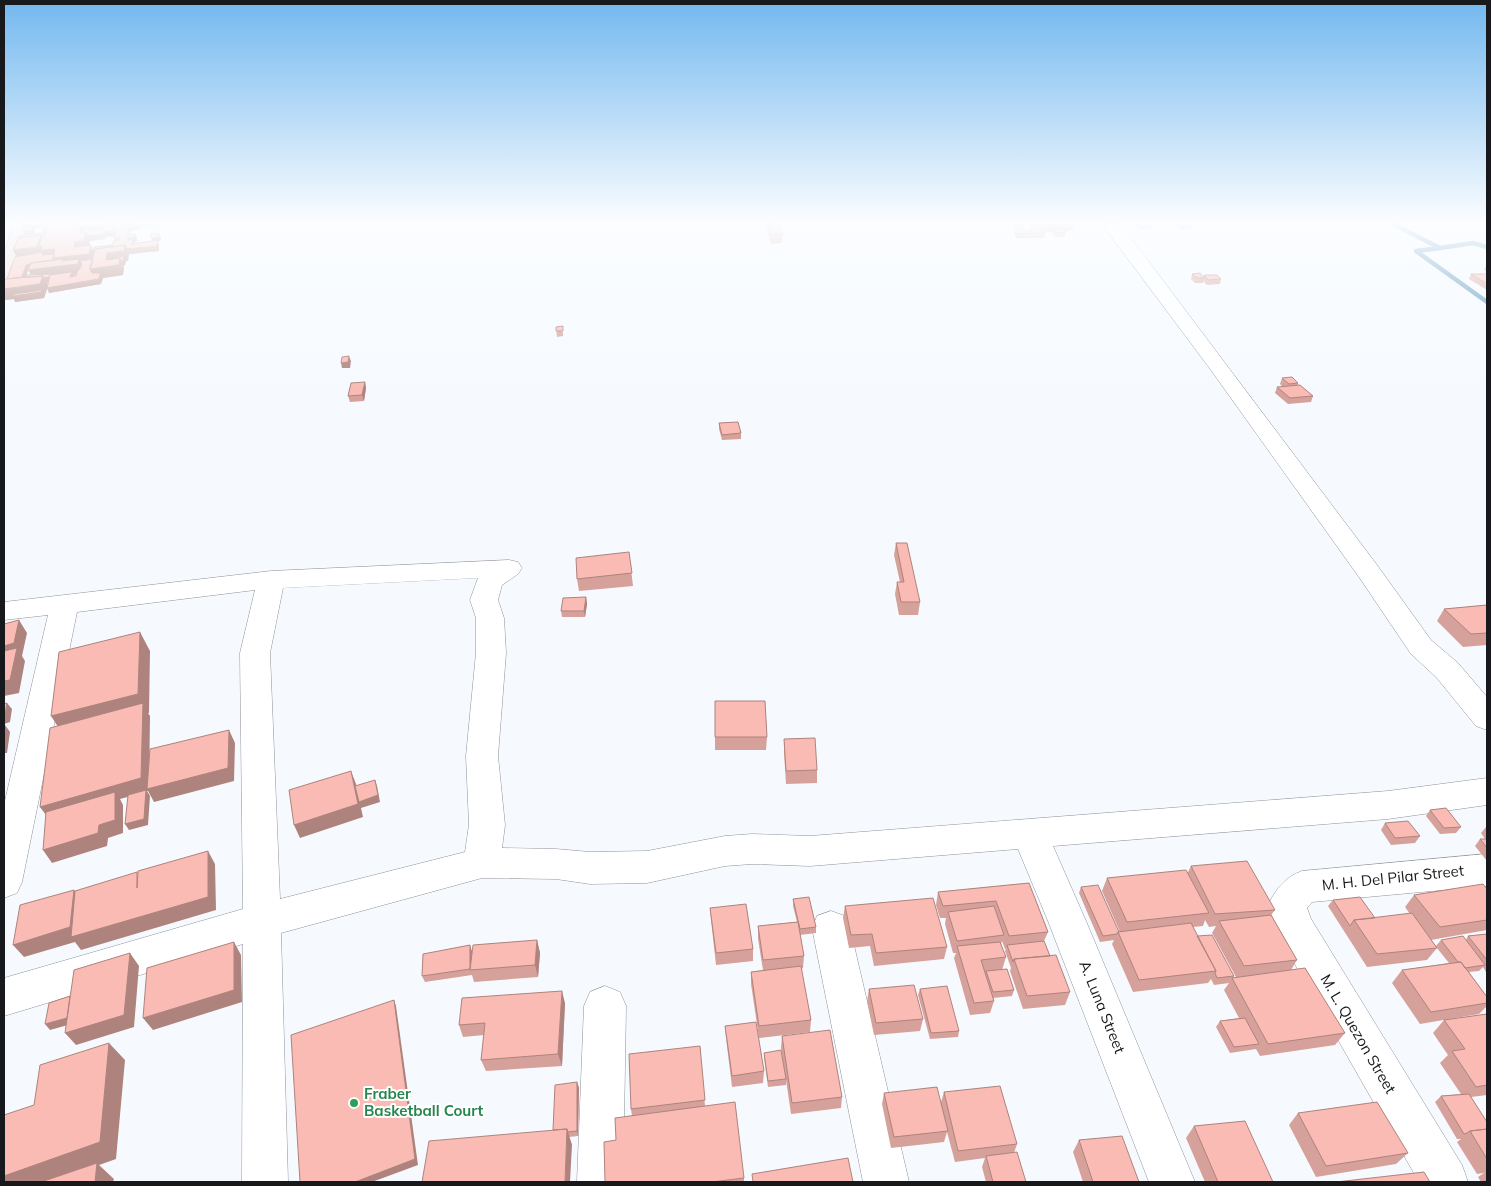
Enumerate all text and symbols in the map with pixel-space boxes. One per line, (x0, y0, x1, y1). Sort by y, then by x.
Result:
street label: M. H. Del Pilar Street (1321, 861, 1465, 894)
street label: A. Luna Street (1075, 958, 1130, 1056)
street label: M. L. Quezon Street (1317, 971, 1400, 1097)
place label: Fraber Basketball Court (364, 1084, 484, 1120)
marker: Fraber Basketball Court (348, 1097, 360, 1109)

